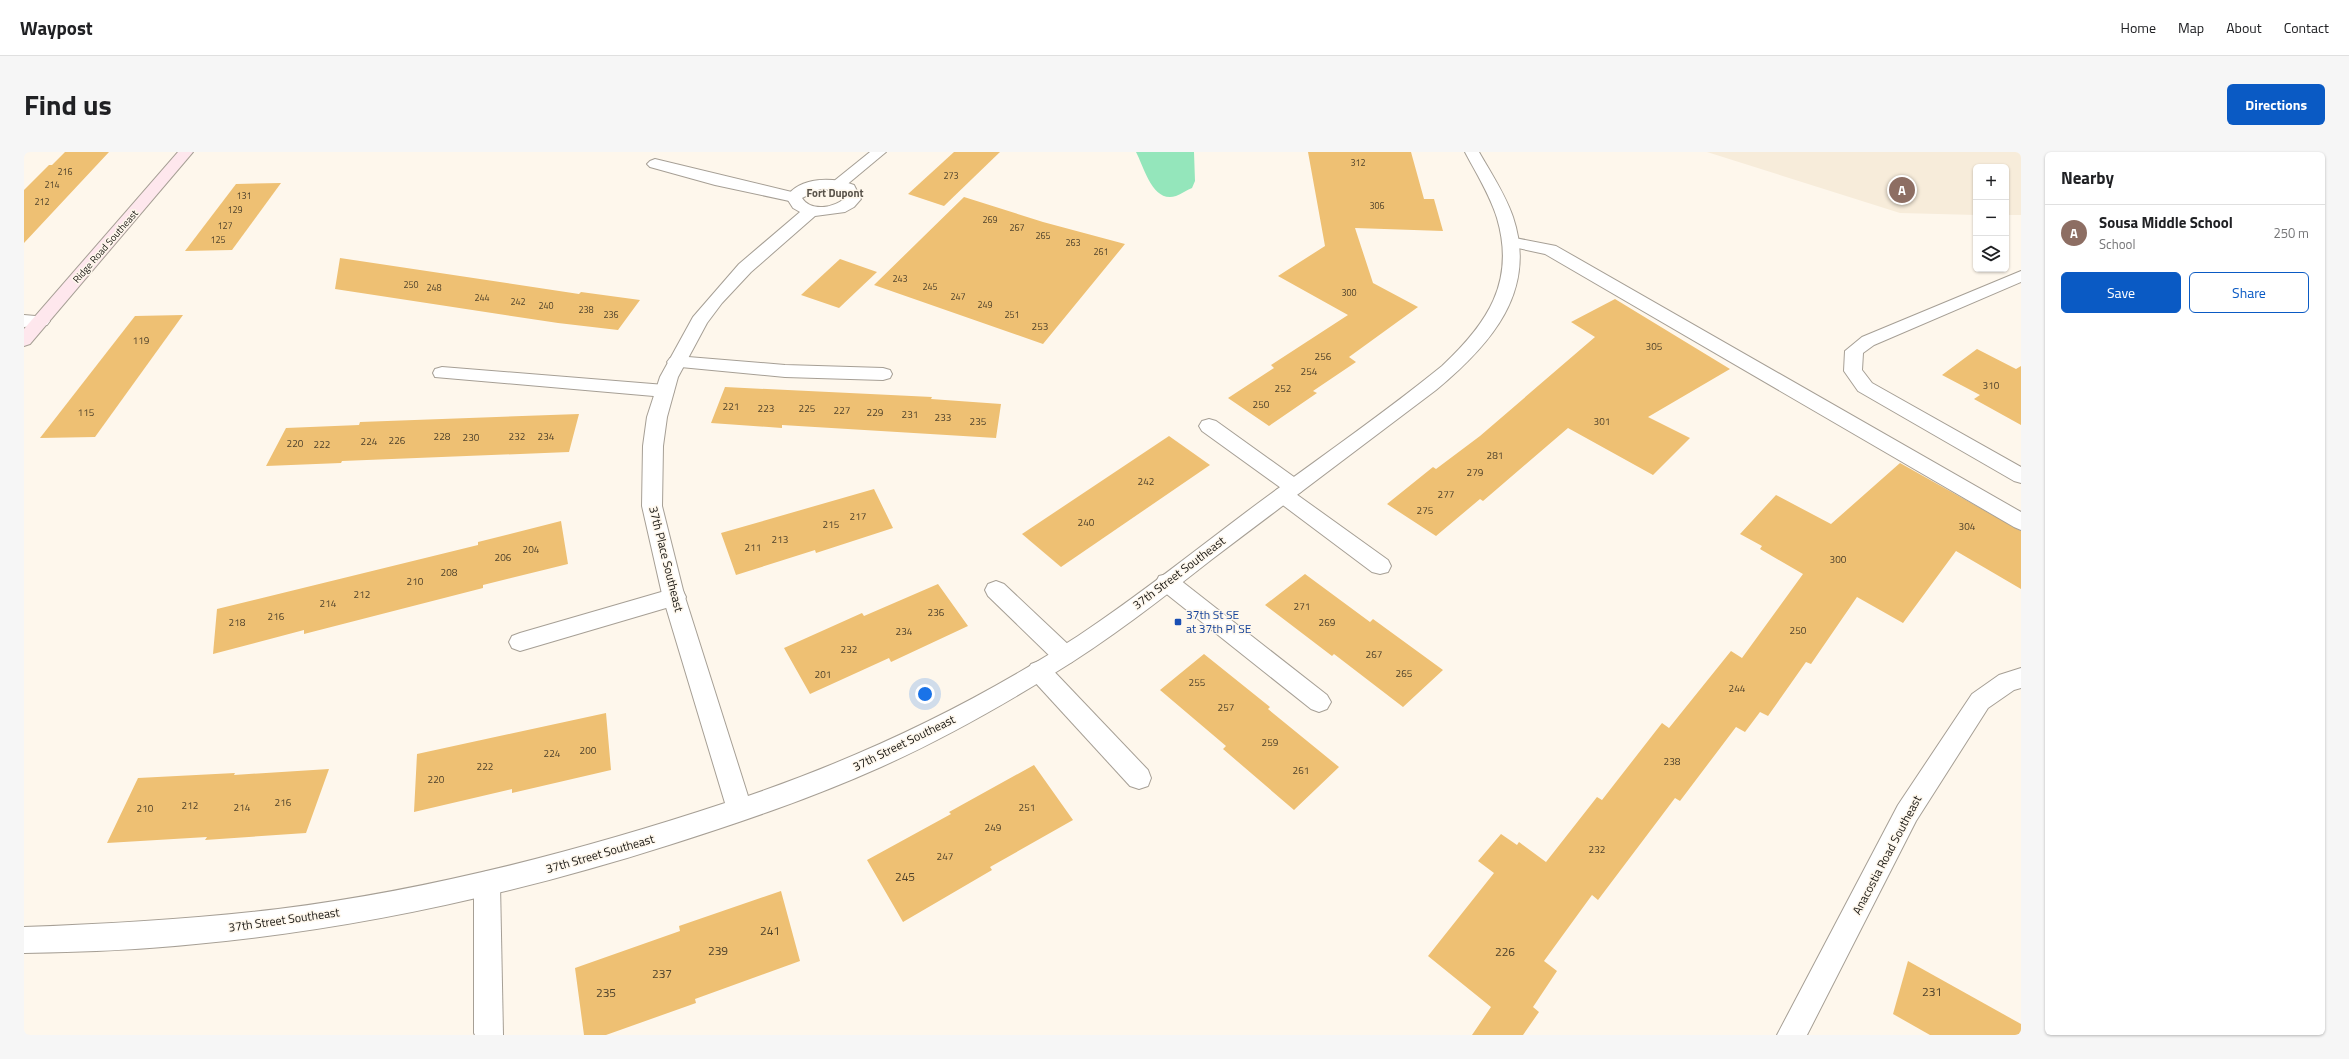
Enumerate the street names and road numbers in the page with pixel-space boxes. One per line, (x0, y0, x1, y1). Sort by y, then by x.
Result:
street label: Ridge Road Southeast (69, 206, 142, 286)
street label: 37th Place Southeast (644, 504, 689, 614)
street label: 37th Street Southeast (1128, 531, 1230, 614)
street label: 37th Street Southeast (849, 709, 959, 776)
street label: Anacostia Road Southeast (1847, 791, 1926, 918)
street label: 37th Street Southeast (543, 829, 657, 878)
street label: 37th Street Southeast (227, 902, 342, 937)

